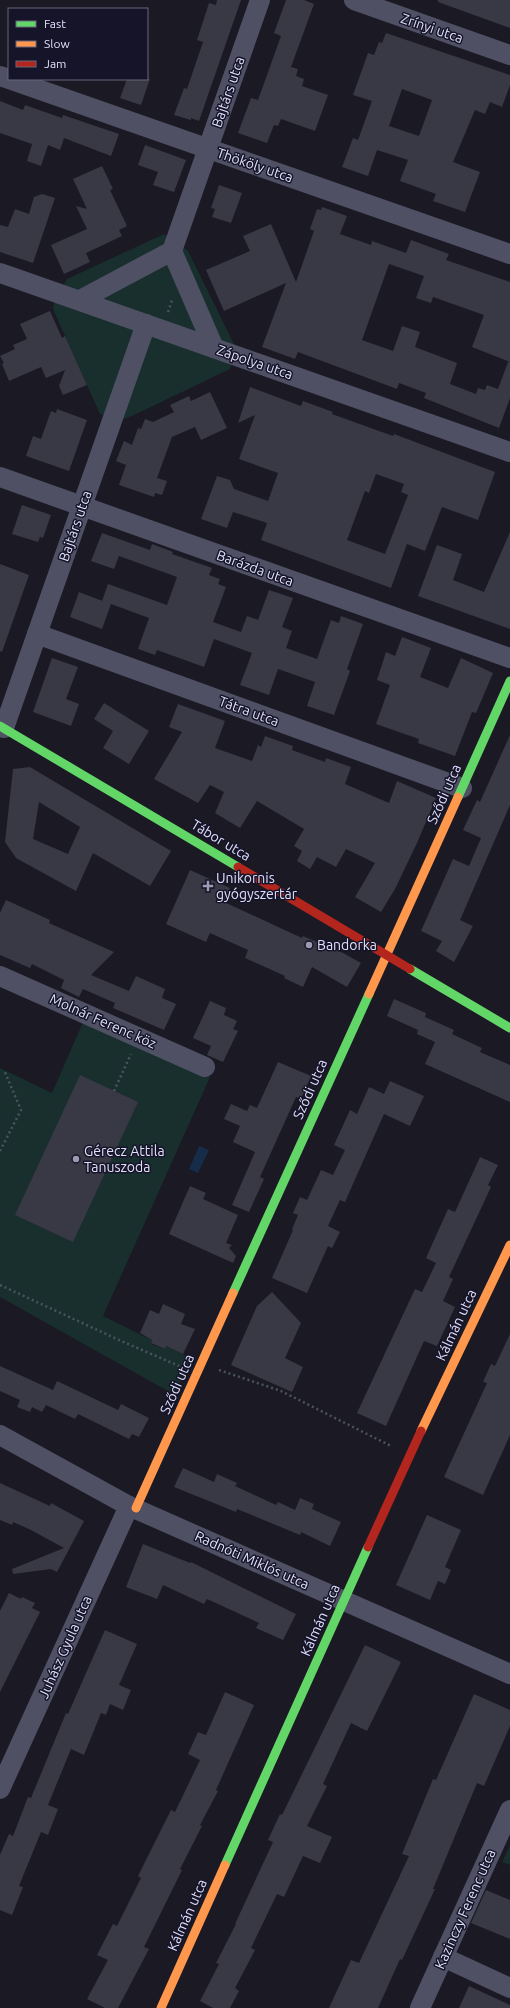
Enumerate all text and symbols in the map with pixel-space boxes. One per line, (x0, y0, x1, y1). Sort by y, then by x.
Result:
legend (8, 8, 148, 80)
street label: Zrínyi utca (399, 10, 465, 46)
text: Fast (44, 17, 66, 30)
text: Slow (44, 37, 70, 50)
street label: Bajtárs utca (208, 54, 248, 130)
text: Jam (44, 57, 66, 70)
street label: Thököly utca (215, 144, 295, 186)
street label: Zápolya utca (215, 342, 295, 382)
street label: Bajtárs utca (55, 488, 95, 564)
street label: Barázda utca (214, 547, 296, 589)
street label: Tátra utca (217, 693, 281, 729)
street label: Sződi utca (424, 762, 464, 826)
street label: Tábor utca (188, 816, 254, 864)
place label: Unikornis gyógyszertár (216, 870, 298, 902)
marker: Unikornis gyógyszertár (203, 881, 213, 891)
place label: Bandorka (317, 937, 377, 953)
marker: Bandorka (304, 940, 314, 950)
street label: Molnár Ferenc köz (47, 990, 159, 1052)
street label: Sződi utca (290, 1057, 330, 1121)
place label: Gérecz Attila Tanuszoda (84, 1143, 165, 1175)
marker: Gérecz Attila Tanuszoda (71, 1154, 81, 1164)
street label: Kálmán utca (432, 1287, 480, 1363)
street label: Sződi utca (157, 1352, 197, 1416)
street label: Radnóti Miklós utca (192, 1528, 312, 1592)
street label: Kálmán utca (297, 1582, 343, 1658)
street label: Juhász Gyula utca (35, 1593, 95, 1701)
street label: Kazinczy Ferenc utca (431, 1847, 499, 1971)
street label: Kálmán utca (164, 1877, 210, 1953)

